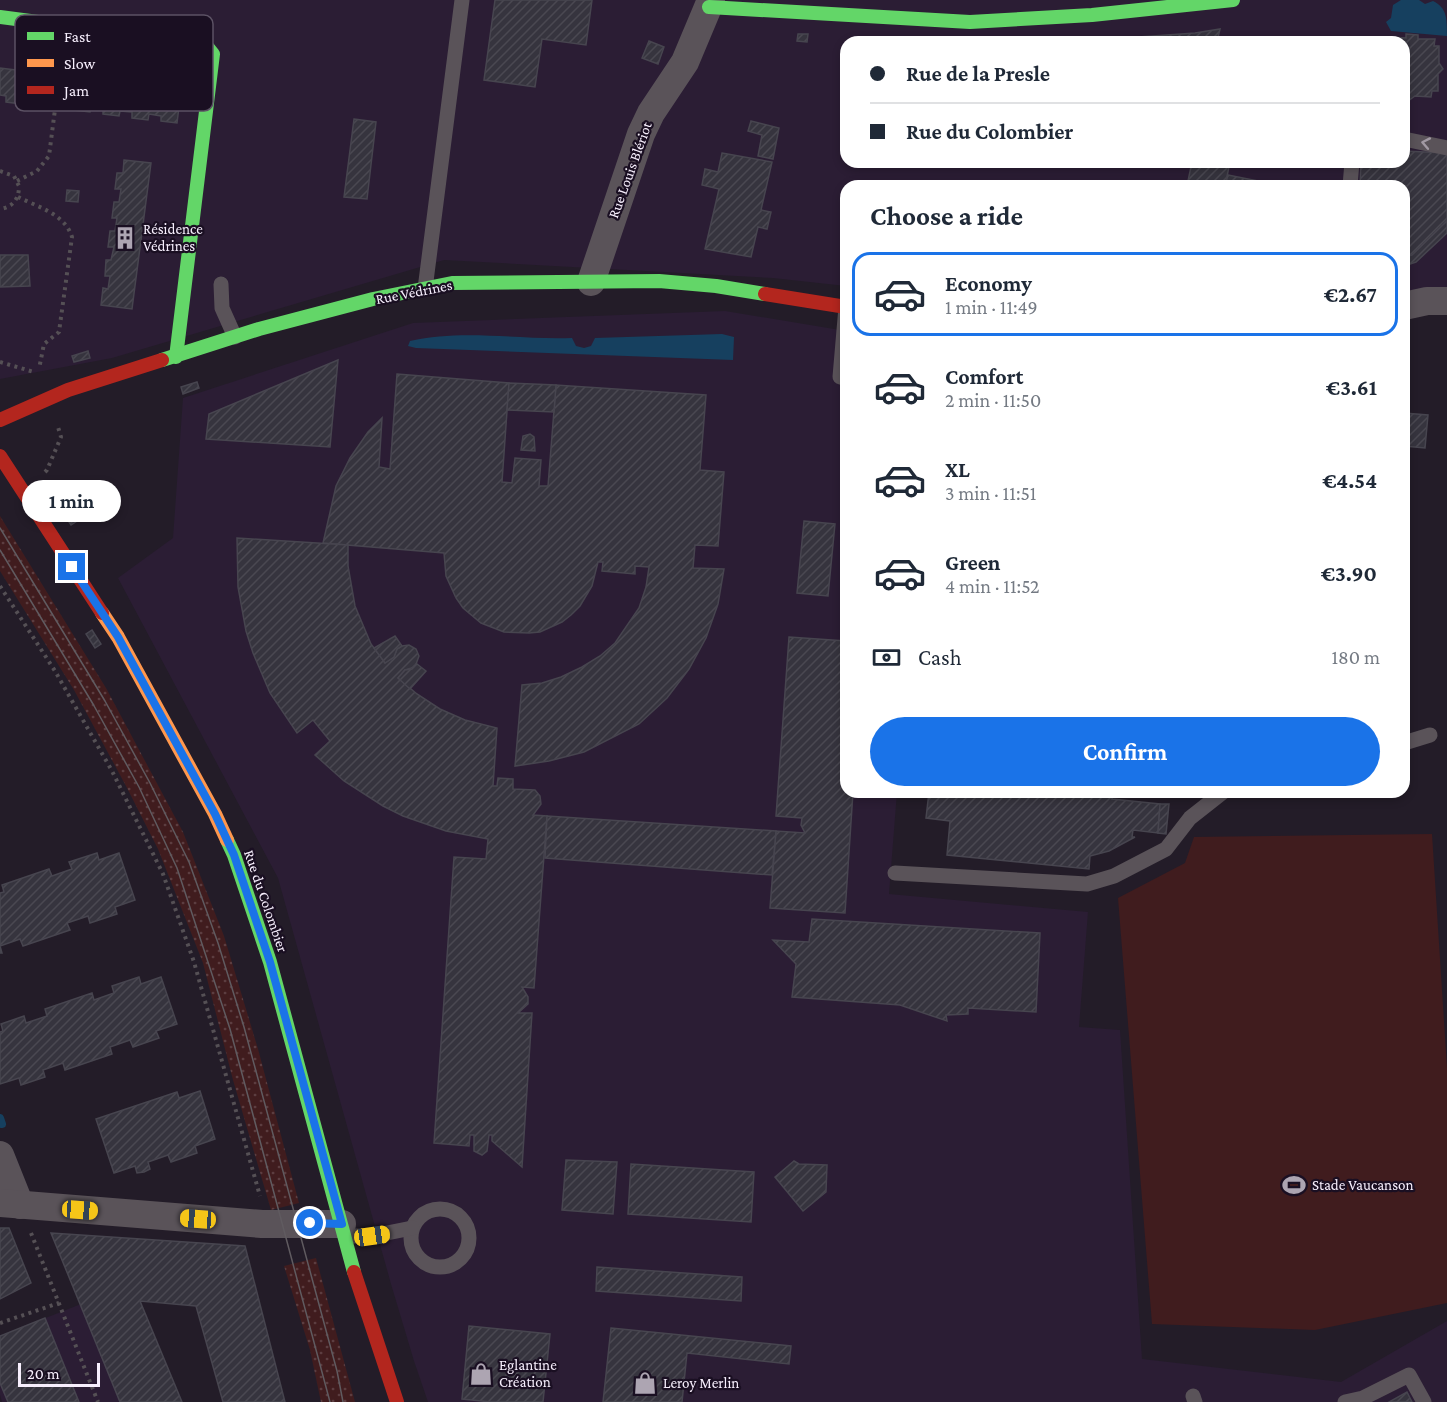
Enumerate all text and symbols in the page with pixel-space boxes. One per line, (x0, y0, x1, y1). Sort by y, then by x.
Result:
legend (15, 15, 213, 111)
text: Fast (64, 28, 91, 45)
text: Slow (64, 55, 96, 72)
text: Rue de la Presle (906, 61, 1050, 86)
text: Jam (62, 82, 89, 100)
street label: Rue Louis Blériot (605, 119, 655, 220)
text: Rue du Colombier (906, 119, 1073, 144)
one-way arrow (1421, 137, 1431, 150)
text: Choose a ride (870, 201, 1023, 231)
place label: Résidence Védrines (143, 221, 203, 254)
building icon: Résidence Védrines (112, 225, 138, 251)
icon: car (873, 267, 927, 321)
text: Economy (945, 271, 1032, 296)
street label: Rue Védrines (374, 277, 454, 307)
text: €2.67 (1324, 282, 1377, 307)
text: 1 min · 11:49 (945, 296, 1038, 318)
icon: car (873, 360, 927, 414)
text: Comfort (945, 364, 1023, 389)
text: €3.61 (1326, 375, 1377, 400)
text: 2 min · 11:50 (945, 389, 1041, 411)
icon: car (873, 453, 927, 507)
text: XL (945, 457, 970, 482)
text: €4.54 (1322, 468, 1377, 493)
callout: 1 min (22, 480, 122, 522)
text: 3 min · 11:51 (945, 482, 1036, 504)
text: 1 min (49, 490, 94, 512)
icon: car (873, 546, 927, 600)
text: Green (945, 550, 1001, 575)
route end (58, 553, 85, 580)
text: €3.90 (1321, 561, 1377, 586)
text: 4 min · 11:52 (945, 575, 1040, 597)
icon: cash (870, 641, 903, 674)
text: Cash (918, 645, 962, 670)
text: 180 m (1331, 646, 1380, 668)
button: Confirm (870, 717, 1380, 786)
street label: Rue du Colombier (241, 848, 291, 955)
sports icon: Stade Vaucanson (1281, 1172, 1307, 1198)
place label: Stade Vaucanson (1312, 1177, 1414, 1193)
car (61, 1200, 99, 1220)
car (179, 1209, 217, 1229)
route start (296, 1209, 323, 1236)
car (353, 1225, 391, 1247)
place label: Eglantine Création (499, 1357, 557, 1390)
scale bar (18, 1360, 100, 1388)
shop icon: Eglantine Création (468, 1361, 494, 1387)
text: 20 m (27, 1365, 60, 1382)
shop icon: Leroy Merlin (632, 1370, 658, 1396)
place label: Leroy Merlin (663, 1375, 739, 1392)

